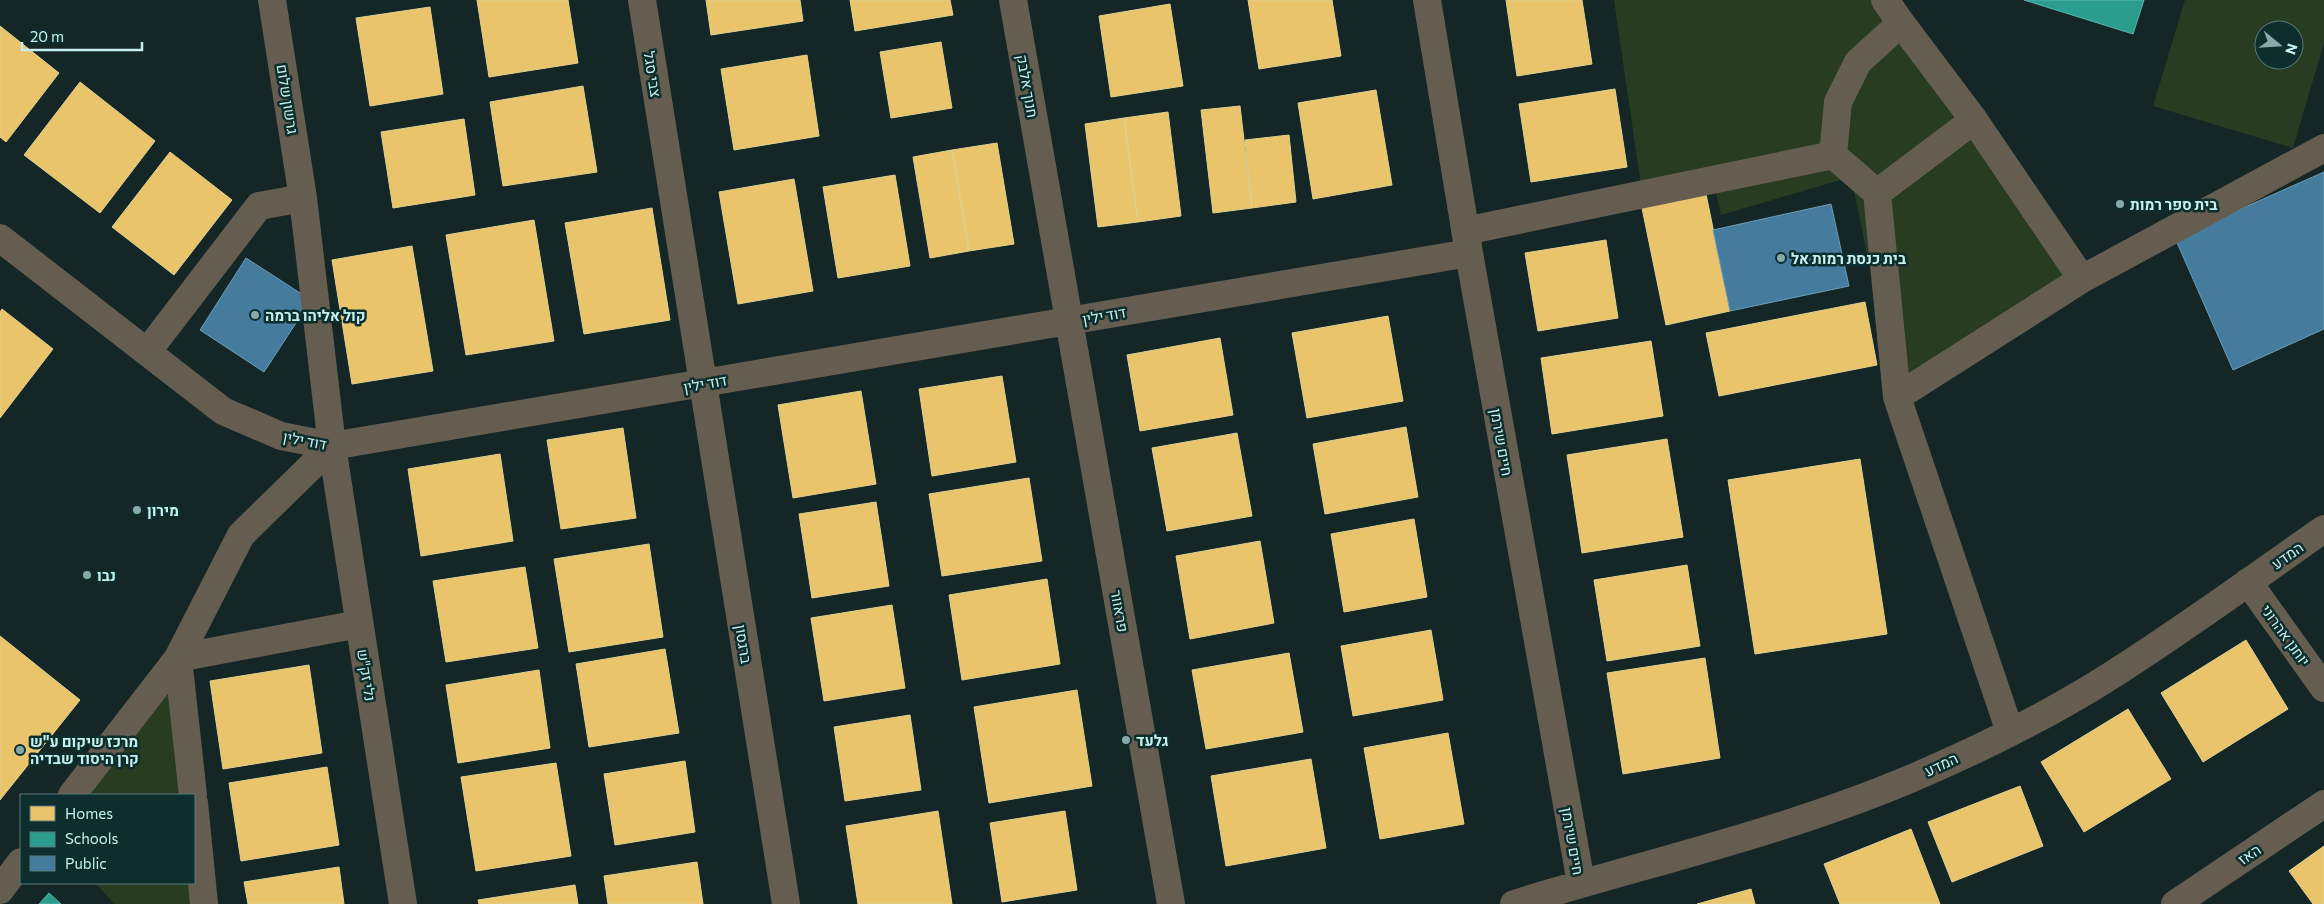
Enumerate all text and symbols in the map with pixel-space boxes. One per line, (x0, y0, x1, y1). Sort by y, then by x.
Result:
scale bar (22, 20, 142, 52)
north arrow (2254, 20, 2304, 70)
text: 20 m (30, 27, 64, 45)
text: N (2282, 42, 2302, 57)
street label: צבי סגל (640, 50, 666, 98)
street label: חנוך אלבק (1014, 53, 1042, 119)
street label: גרשון שלום (274, 63, 302, 135)
place label: בית ספר רמות (2130, 195, 2218, 213)
marker: בית ספר רמות (2114, 198, 2126, 210)
place label: בית כנסת רמות אל (1791, 249, 1906, 267)
marker: בית כנסת רמות אל (1775, 252, 1787, 264)
street label: דוד ילין (1081, 302, 1127, 328)
place label: קול אליהו ברמה (265, 306, 366, 324)
marker: קול אליהו ברמה (249, 309, 261, 321)
street label: דוד ילין (682, 370, 728, 396)
street label: חיים שירמן (1487, 407, 1517, 477)
street label: דוד ילין (282, 427, 328, 453)
place label: מירון (147, 501, 179, 519)
marker: מירון (131, 504, 143, 516)
street label: המדע (2268, 538, 2306, 572)
place label: נבו (97, 566, 116, 584)
marker: נבו (81, 569, 93, 581)
street label: פראוור (1107, 588, 1133, 634)
street label: יוחנן אהרוני (2258, 601, 2314, 669)
street label: ברגסון (732, 623, 756, 665)
street label: נלי זק"ש (354, 648, 380, 702)
place label: גלעד (1136, 731, 1168, 749)
place label: מרכז שיקום ע"ש קרן היסוד שבדיה (30, 732, 139, 767)
marker: גלעד (1120, 734, 1132, 746)
marker: מרכז שיקום ע"ש קרן היסוד שבדיה (14, 744, 26, 756)
street label: המדע (1921, 748, 1961, 780)
legend (20, 794, 195, 884)
text: Homes (65, 804, 113, 822)
street label: חיים שירמן (1558, 806, 1588, 876)
text: Schools (65, 829, 119, 847)
street label: האז (2234, 840, 2264, 868)
text: Public (65, 854, 107, 872)

